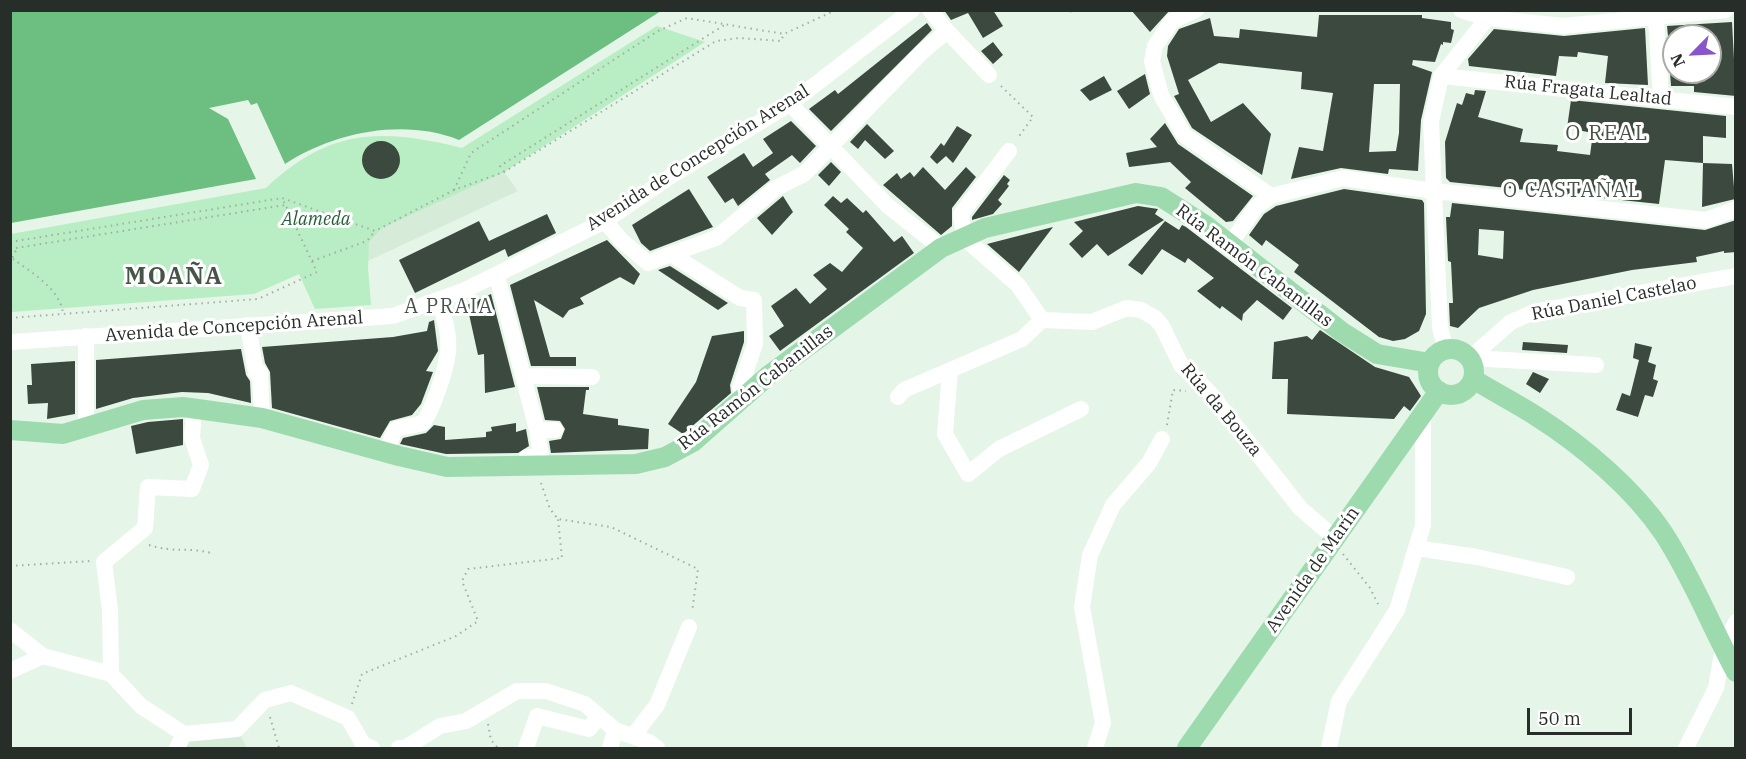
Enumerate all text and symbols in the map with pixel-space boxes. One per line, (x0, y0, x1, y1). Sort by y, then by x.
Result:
north arrow (1662, 24, 1722, 84)
text: N (1666, 51, 1689, 70)
street label: Rúa Fragata Lealtad (1503, 71, 1673, 111)
street label: Avenida de Concepción Arenal (583, 80, 813, 236)
district label: O REAL (1565, 121, 1649, 147)
district label: O CASTAÑAL (1503, 179, 1641, 203)
street label: Rúa Ramón Cabanillas (1171, 200, 1337, 332)
park label: Alameda (282, 209, 350, 231)
district label: MOAÑA (125, 263, 223, 291)
street label: Rúa Daniel Castelao (1530, 272, 1698, 326)
district label: A PRAIA (404, 295, 494, 319)
street label: Avenida de Concepción Arenal (104, 307, 364, 347)
street label: Rúa Ramón Cabanillas (674, 321, 838, 455)
street label: Rúa da Bouza (1176, 359, 1266, 461)
street label: Avenida de Marín (1262, 503, 1364, 637)
scale bar (1530, 696, 1635, 734)
text: 50 m (1538, 707, 1581, 730)

